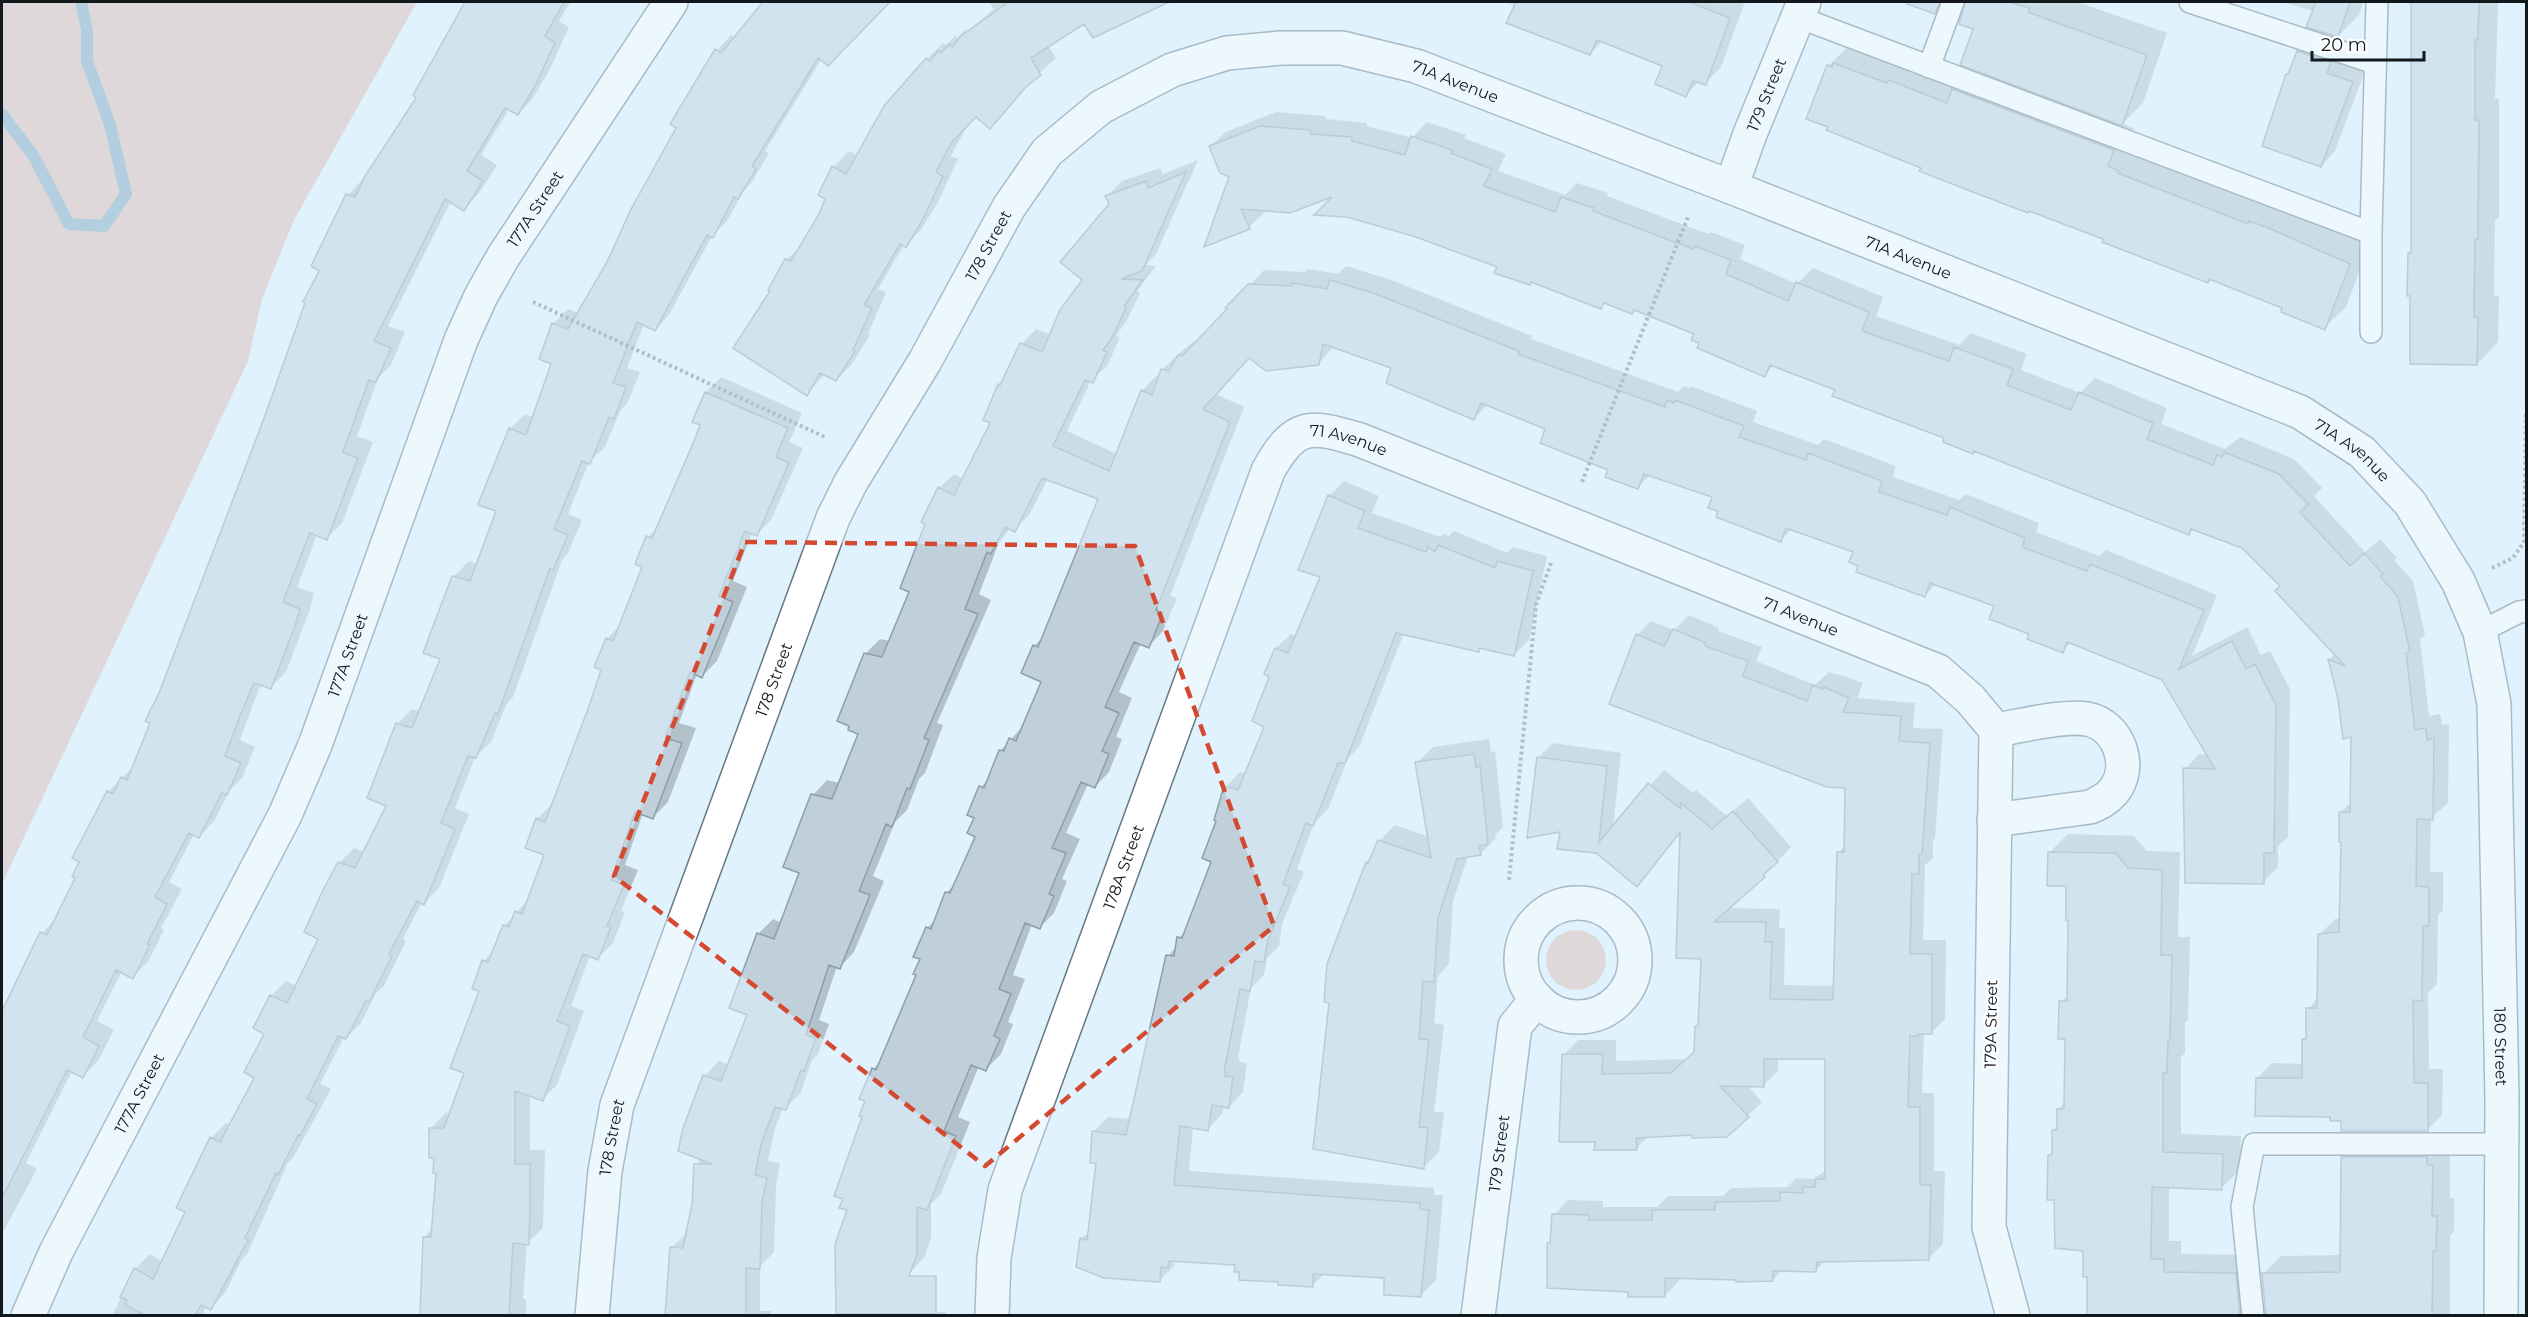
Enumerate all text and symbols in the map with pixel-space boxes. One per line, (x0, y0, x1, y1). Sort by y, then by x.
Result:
scale bar (2312, 24, 2424, 62)
text: 20 m (2321, 34, 2367, 56)
street label: 179 Street (1743, 55, 1790, 134)
street label: 71A Avenue (1409, 56, 1502, 106)
street label: 177A Street (503, 166, 567, 250)
street label: 178 Street (961, 206, 1015, 284)
street label: 71A Avenue (1862, 231, 1954, 283)
street label: 71A Avenue (2311, 414, 2394, 485)
street label: 71 Avenue (1310, 421, 1390, 460)
street label: 71 Avenue (1760, 593, 1842, 640)
street label: 177A Street (324, 610, 371, 700)
street label: 178 Street (751, 639, 796, 719)
street label: 178A Street (1099, 821, 1148, 912)
street label: 179A Street (1981, 979, 2001, 1069)
street label: 180 Street (2491, 1007, 2511, 1087)
street label: 177A Street (110, 1050, 168, 1137)
street label: 178 Street (595, 1095, 628, 1176)
street label: 179 Street (1484, 1113, 1513, 1193)

